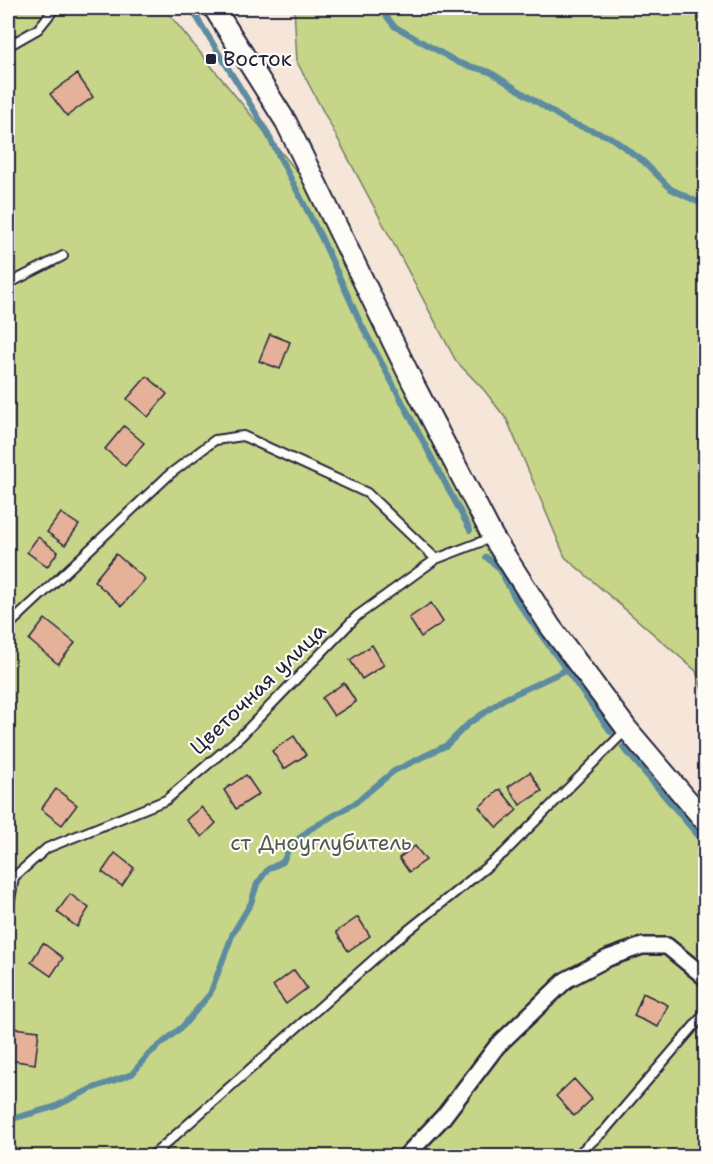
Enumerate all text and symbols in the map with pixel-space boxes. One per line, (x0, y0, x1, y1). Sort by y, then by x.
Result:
place label: Восток (223, 45, 292, 73)
marker: Восток (204, 52, 218, 66)
street label: Цветочная улица (184, 617, 332, 761)
park label: ст Дноуглубитель (230, 829, 412, 857)

